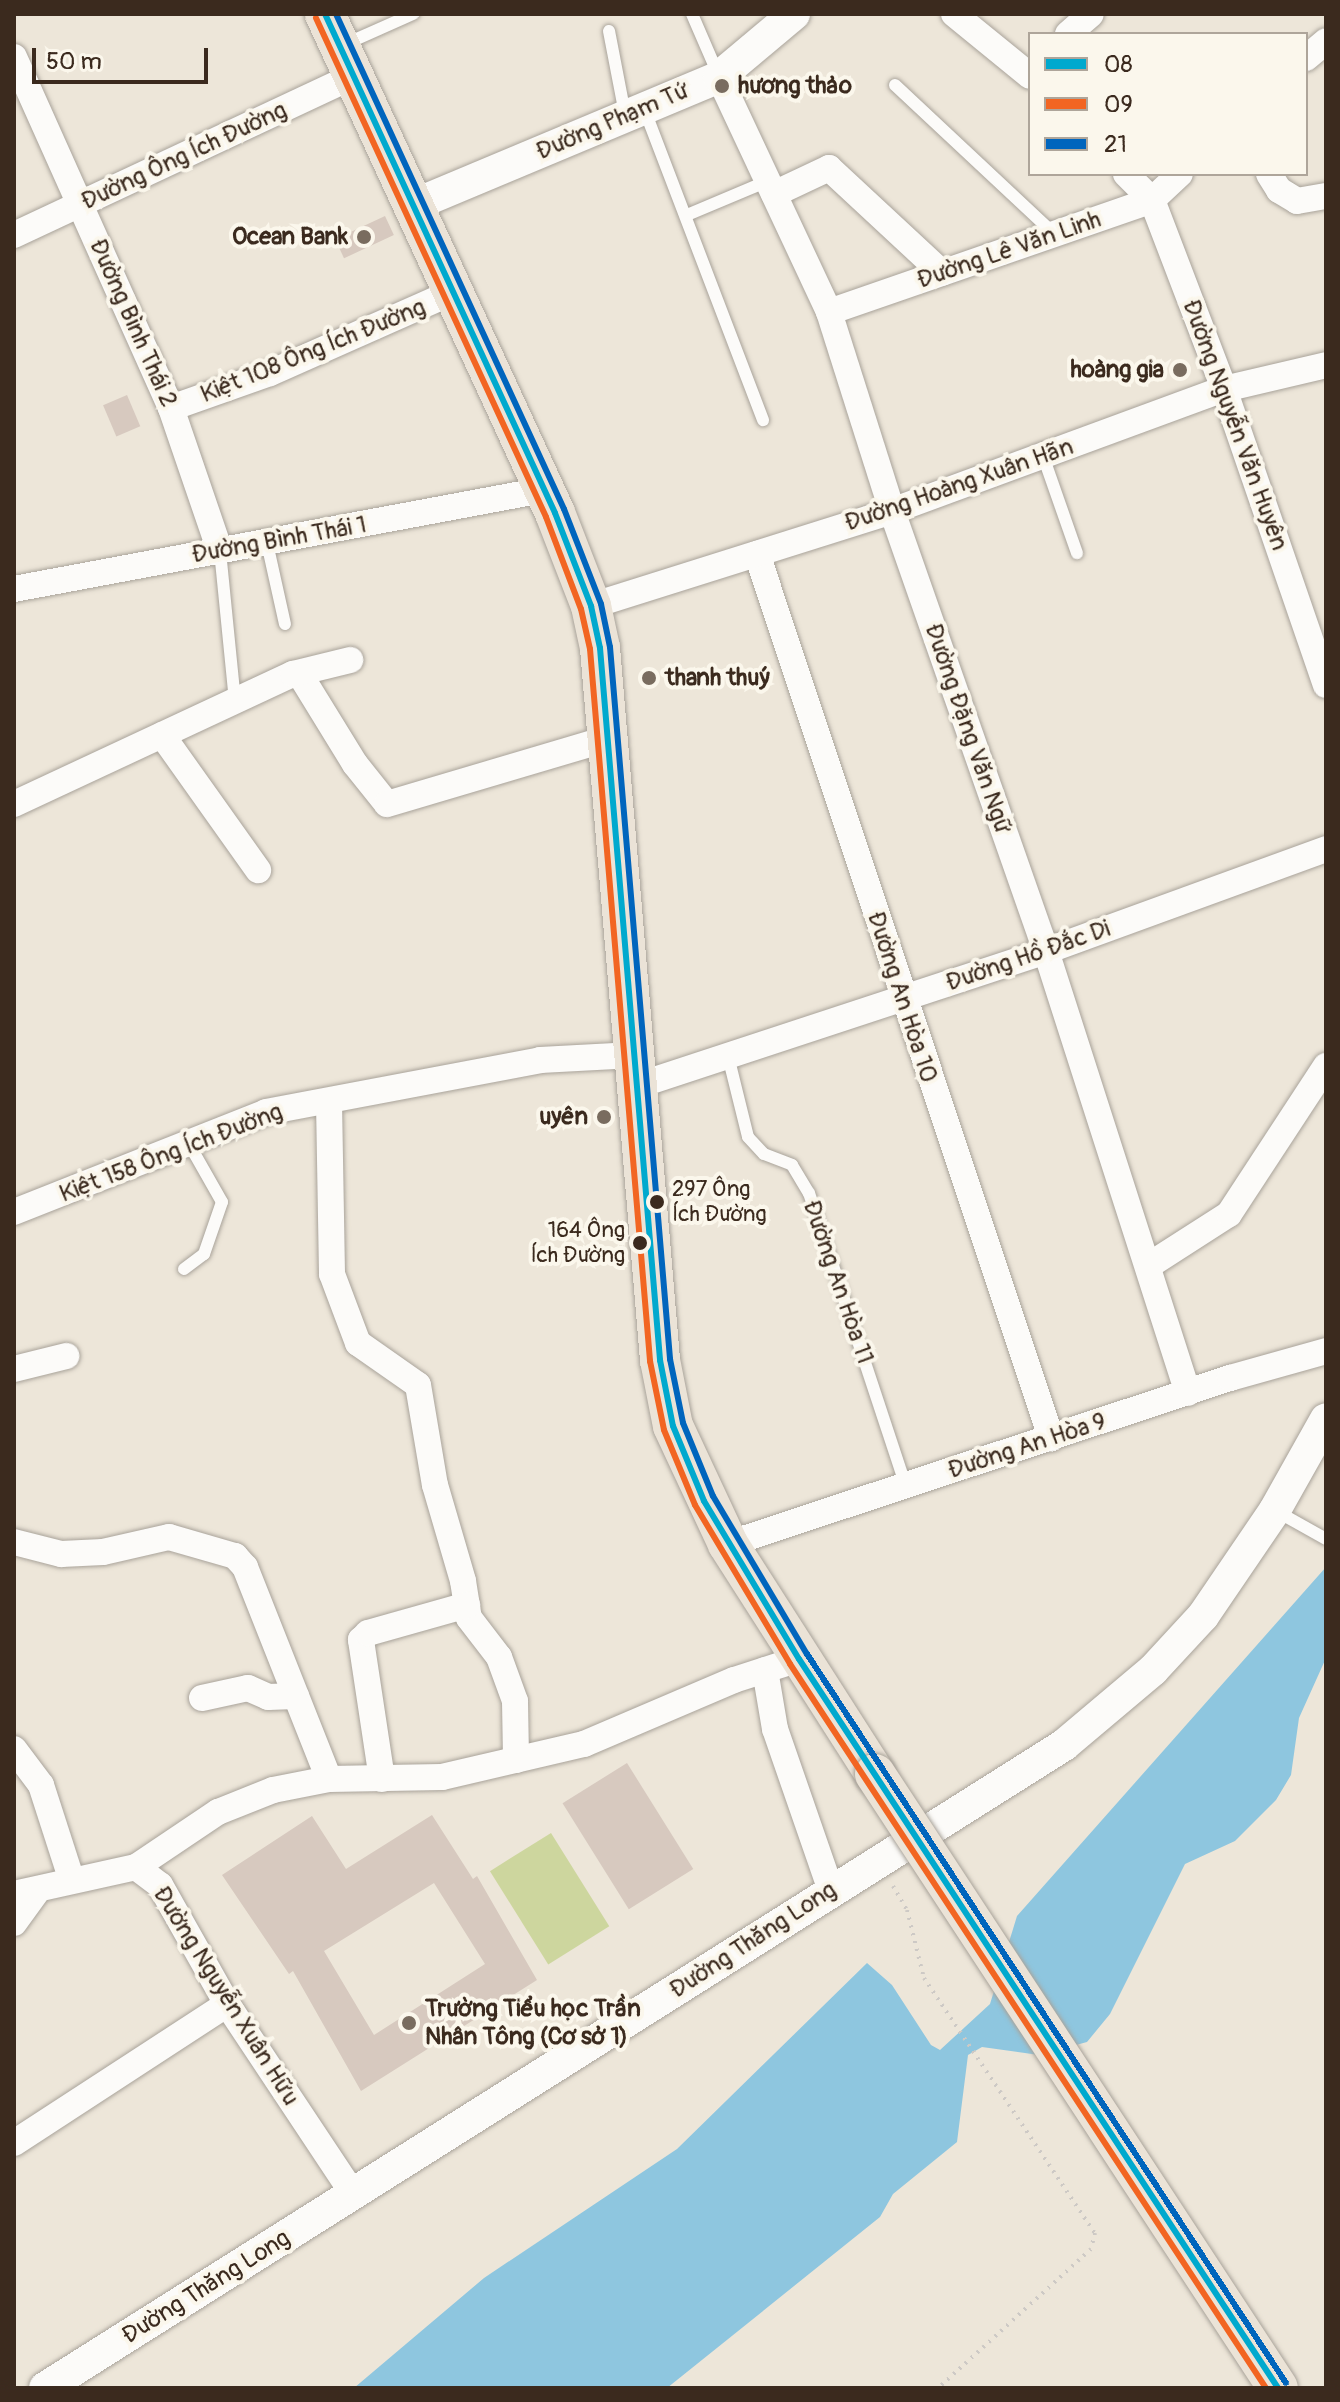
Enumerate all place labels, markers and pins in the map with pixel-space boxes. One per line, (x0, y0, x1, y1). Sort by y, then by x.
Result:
place label: hương thảo (738, 72, 852, 100)
marker: hương thảo (713, 77, 731, 95)
place label: Ocean Bank (232, 223, 348, 251)
marker: Ocean Bank (355, 228, 373, 246)
place label: hoàng gia (1071, 356, 1164, 384)
marker: hoàng gia (1171, 361, 1189, 379)
place label: thanh thuý (665, 664, 770, 692)
marker: thanh thuý (640, 669, 658, 687)
place label: uyên (539, 1103, 588, 1131)
marker: uyên (595, 1108, 613, 1126)
place label: 297 Ông Ích Đường (672, 1176, 767, 1228)
marker: 297 Ông Ích Đường (649, 1194, 665, 1210)
place label: 164 Ông Ích Đường (530, 1217, 625, 1268)
marker: 164 Ông Ích Đường (632, 1235, 648, 1251)
place label: Trường Tiểu học Trần Nhân Tông (Cơ sở 1) (425, 1995, 641, 2051)
marker: Trường Tiểu học Trần Nhân Tông (Cơ sở 1) (400, 2014, 418, 2032)

